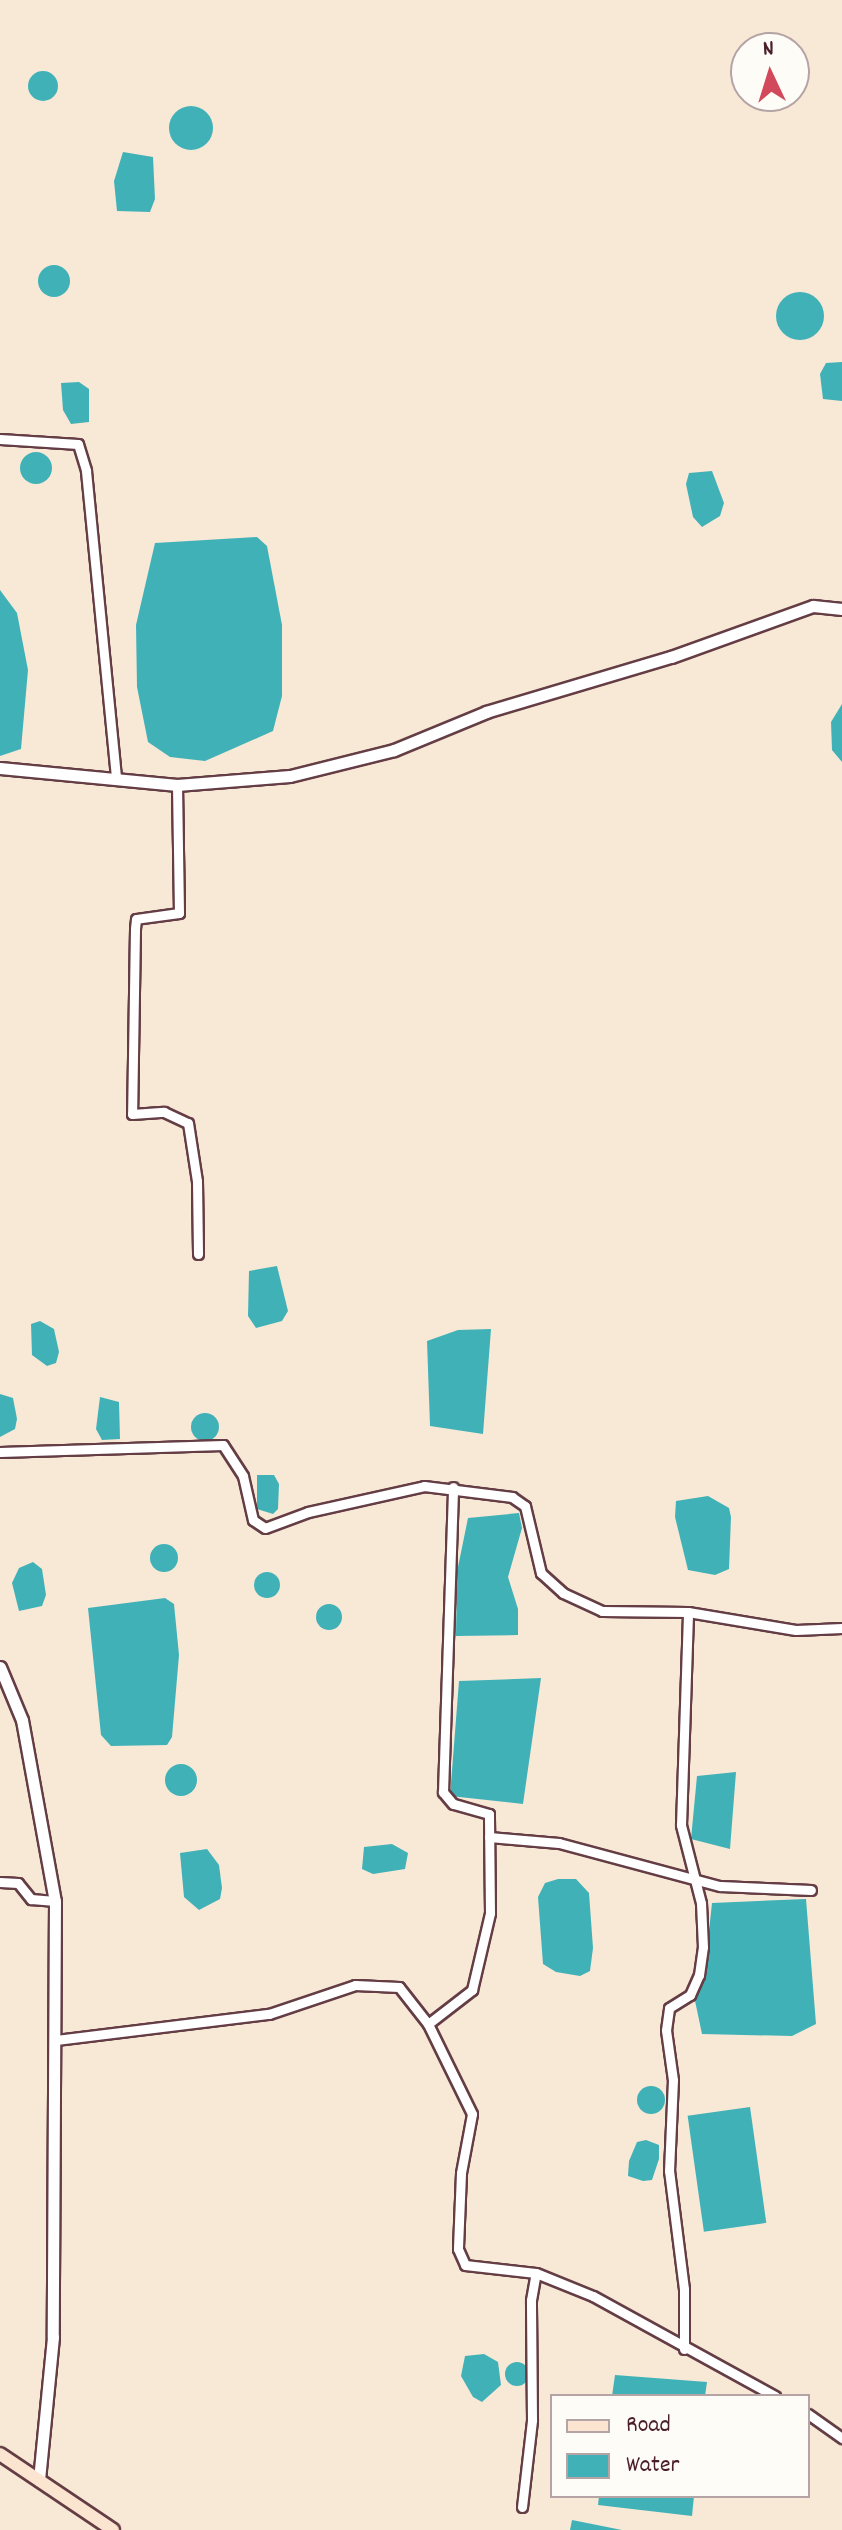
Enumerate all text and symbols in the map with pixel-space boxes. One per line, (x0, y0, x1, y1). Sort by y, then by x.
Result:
north arrow (730, 32, 810, 112)
text: N (762, 34, 775, 65)
legend (550, 2394, 810, 2498)
text: Road (626, 2409, 671, 2443)
text: Water (626, 2449, 679, 2483)

